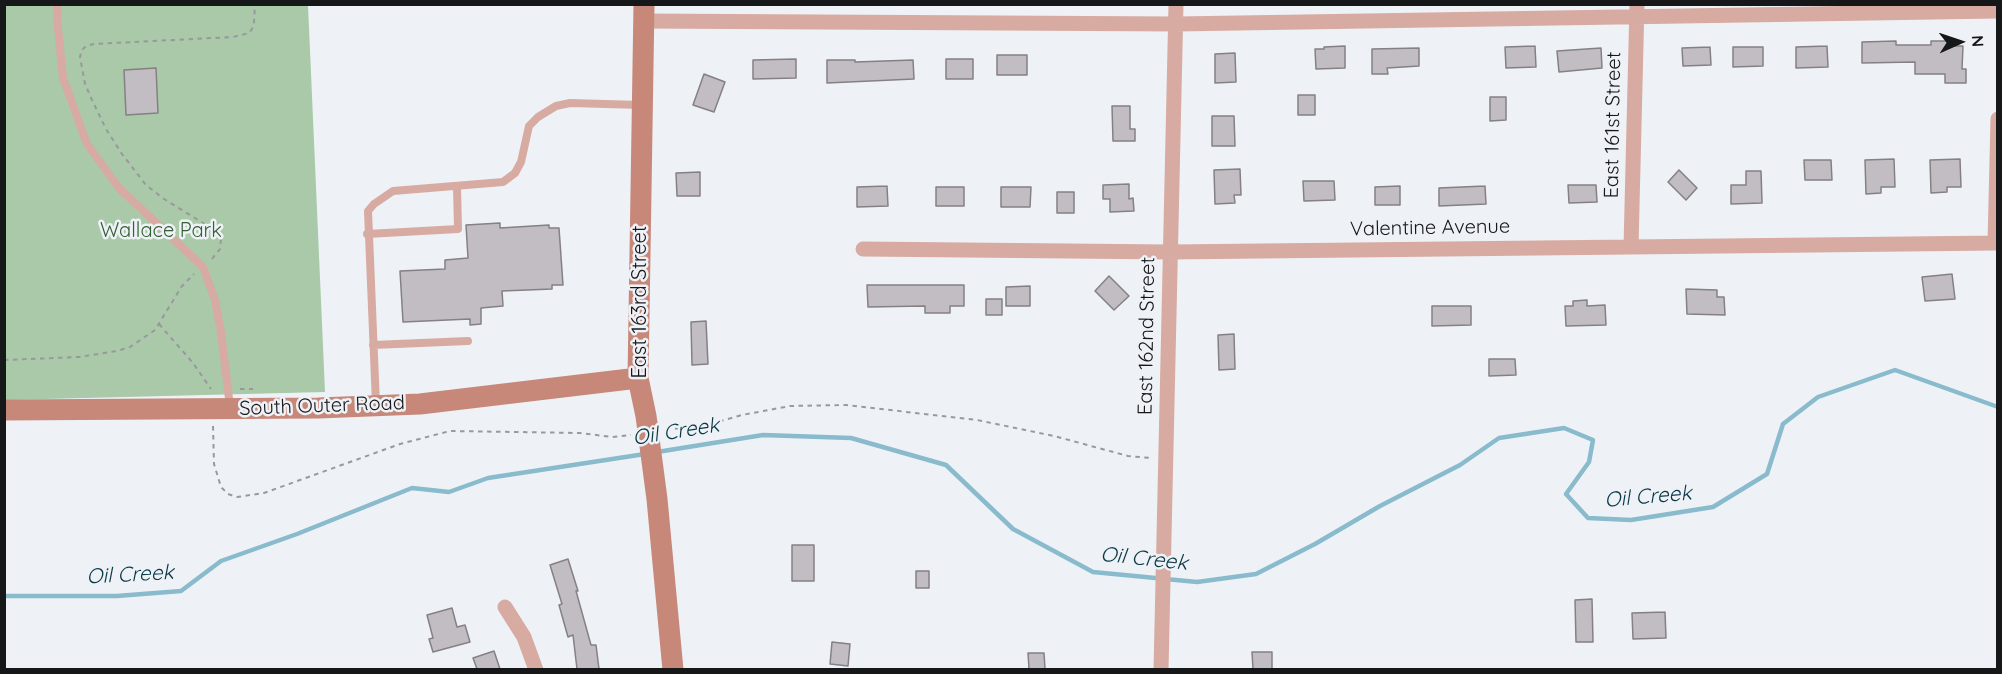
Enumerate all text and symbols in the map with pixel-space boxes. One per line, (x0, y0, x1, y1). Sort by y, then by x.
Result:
north arrow (1930, 12, 1990, 72)
text: N (1968, 35, 1988, 47)
street label: East 161st Street (1600, 51, 1626, 199)
street label: Valentine Avenue (1350, 215, 1510, 241)
park label: Wallace Park (100, 219, 222, 243)
street label: East 163rd Street (628, 225, 652, 379)
street label: East 162nd Street (1134, 257, 1160, 415)
street label: South Outer Road (239, 391, 405, 421)
water label: Oil Creek (631, 413, 721, 451)
water label: Oil Creek (1603, 481, 1693, 513)
water label: Oil Creek (1099, 542, 1189, 576)
water label: Oil Creek (86, 560, 174, 590)

